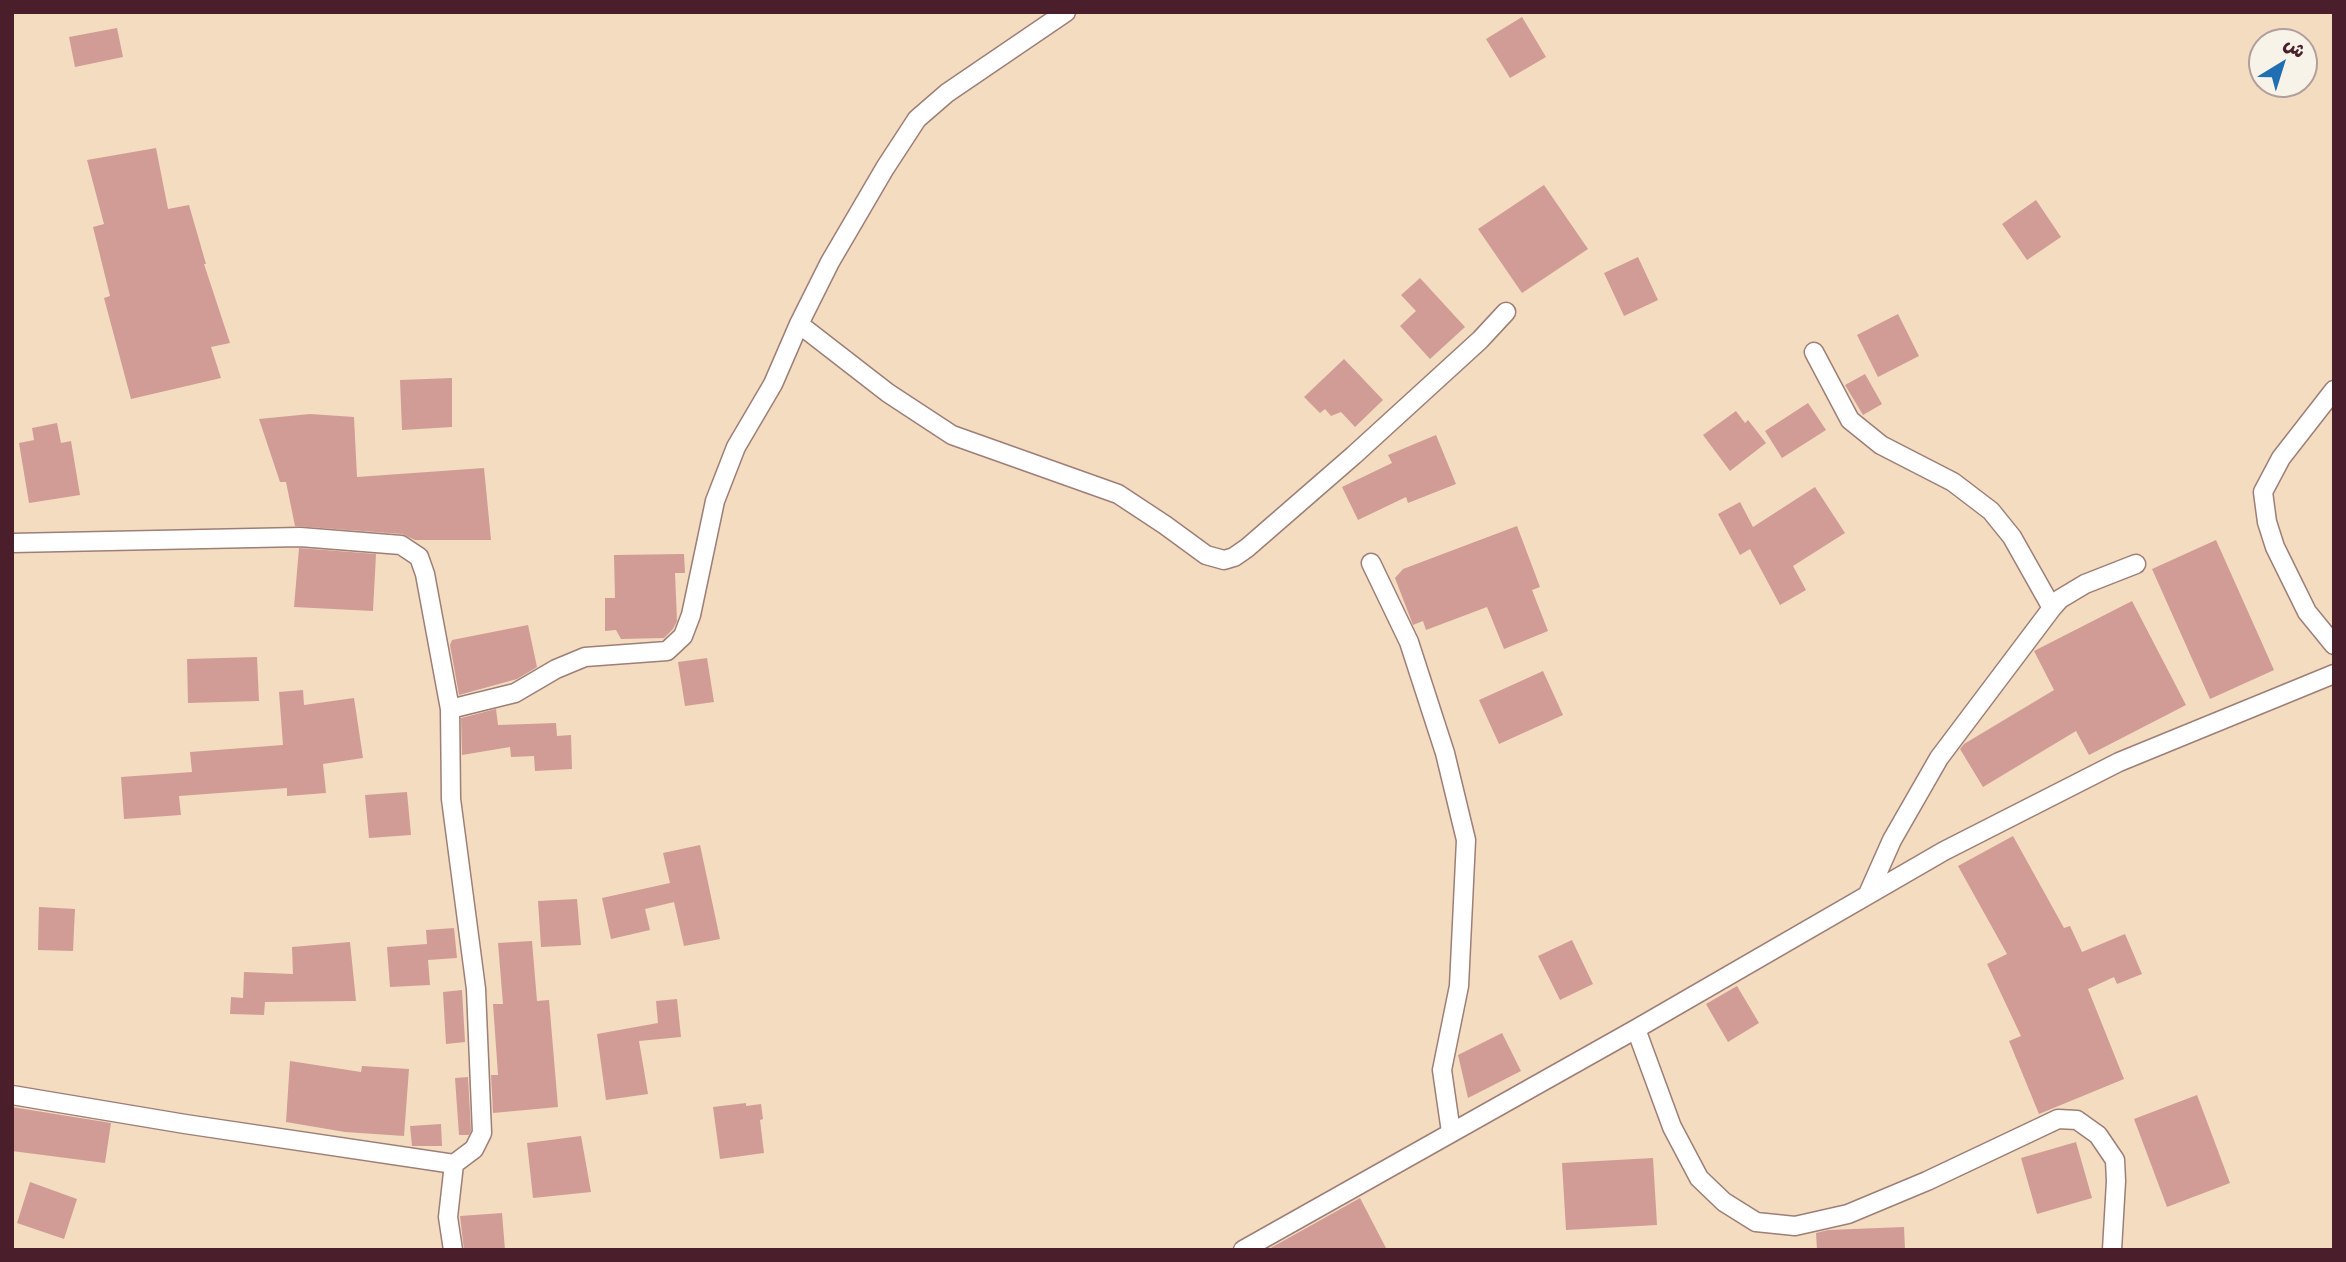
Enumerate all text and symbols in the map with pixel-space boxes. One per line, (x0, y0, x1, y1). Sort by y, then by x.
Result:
north arrow (2248, 28, 2318, 98)
text: ش (2280, 33, 2310, 63)

